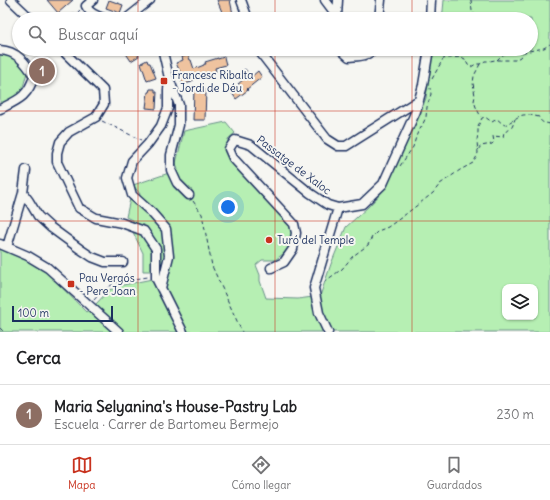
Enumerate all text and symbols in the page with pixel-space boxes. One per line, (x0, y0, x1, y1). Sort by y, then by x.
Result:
search box (12, 12, 538, 56)
icon: search (26, 23, 48, 45)
text: Buscar aquí (58, 25, 138, 44)
pin: 1 (29, 56, 55, 86)
place label: Francesc Ribalta - Jordi de Déu (172, 68, 254, 95)
marker: Francesc Ribalta - Jordi de Déu (159, 76, 169, 86)
street label: Passatge de Xaloc (254, 132, 334, 198)
your location (218, 197, 238, 217)
place label: Turó del Temple (277, 233, 354, 247)
marker: Turó del Temple (264, 235, 274, 245)
place label: Pau Vergós - Pere Joan (79, 271, 136, 298)
marker: Pau Vergós - Pere Joan (66, 279, 76, 289)
map controls (502, 284, 538, 320)
button: layers (502, 284, 538, 320)
scale bar (12, 304, 113, 323)
text: 100 m (18, 306, 49, 320)
text: Cerca (16, 347, 61, 369)
text: Maria Selyanina's House-Pastry Lab (54, 397, 297, 416)
text: 1 (26, 406, 32, 423)
text: 230 m (496, 406, 534, 423)
text: Escuela · Carrer de Bartomeu Bermejo (54, 416, 279, 433)
tab: Mapa (68, 454, 96, 492)
tab: Cómo llegar (231, 454, 291, 492)
tab: Guardados (427, 454, 482, 492)

